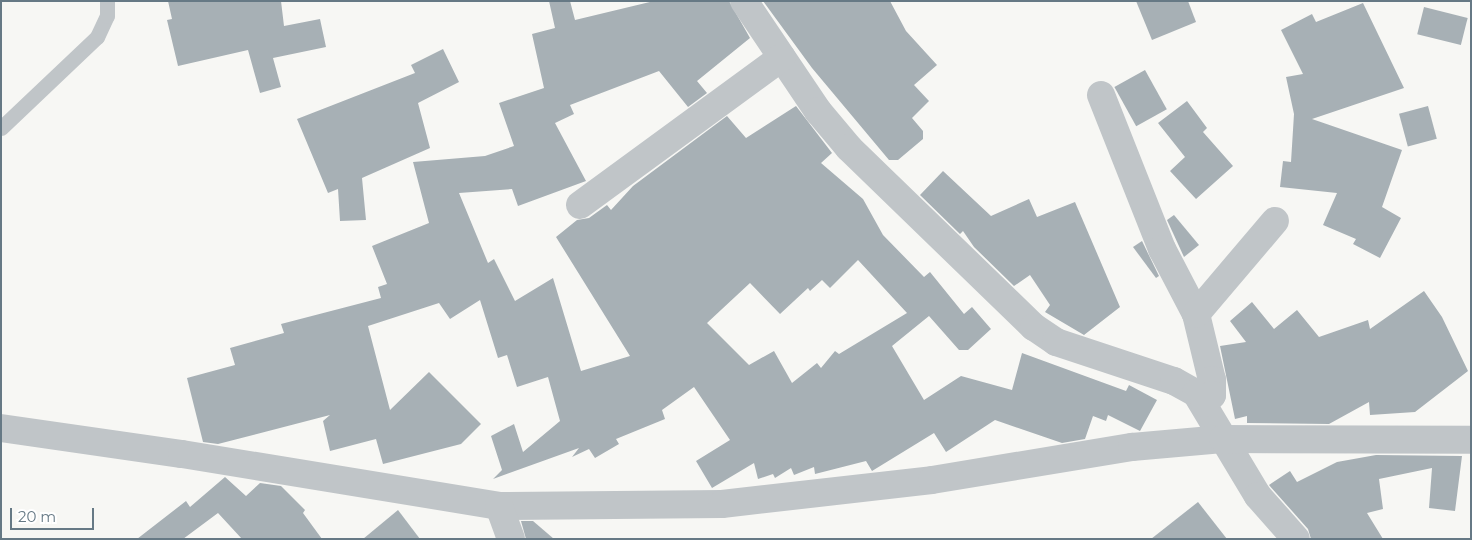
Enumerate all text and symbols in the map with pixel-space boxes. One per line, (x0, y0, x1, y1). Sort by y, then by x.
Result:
scale bar (12, 498, 96, 530)
text: 20 m (18, 507, 56, 526)

